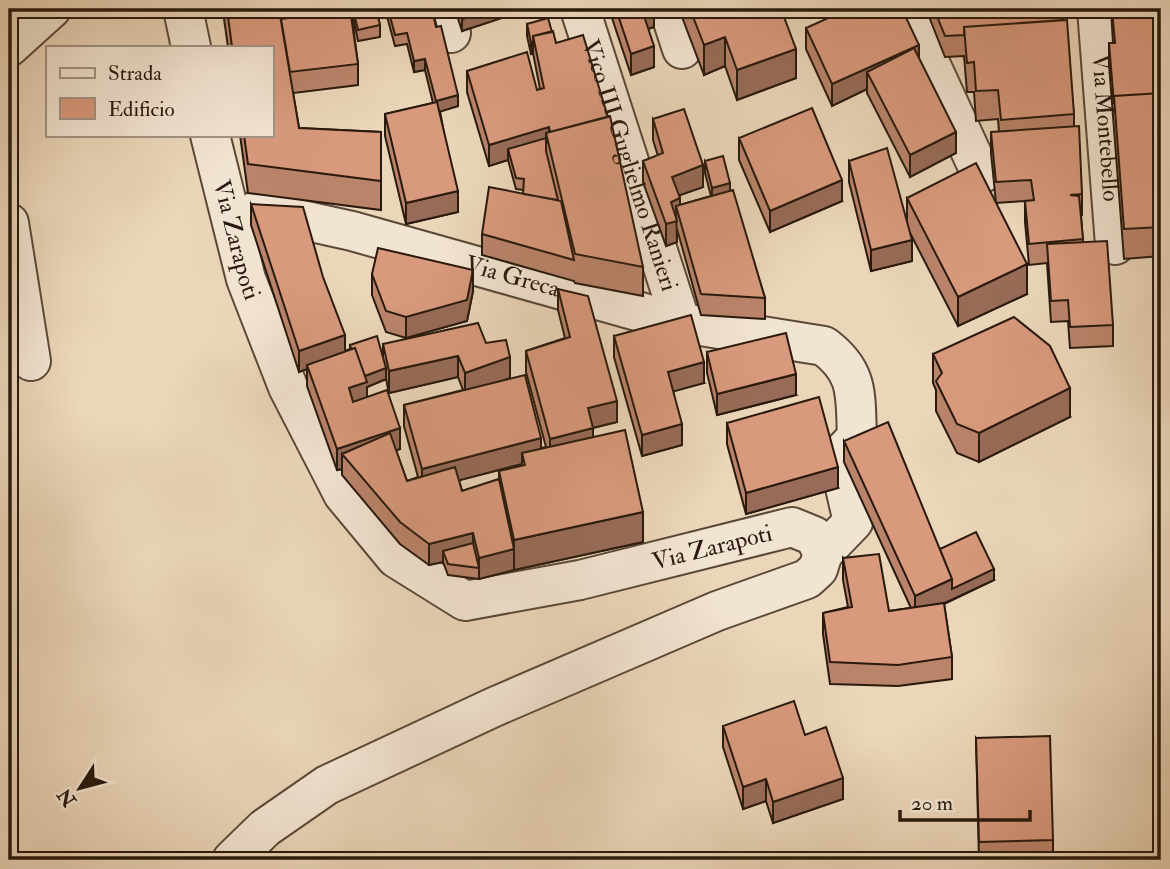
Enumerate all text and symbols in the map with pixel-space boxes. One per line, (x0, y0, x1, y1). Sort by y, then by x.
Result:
street label: Vico III Guglielmo Ranieri (575, 35, 685, 295)
legend (46, 46, 273, 136)
street label: Via Montebello (1084, 53, 1127, 203)
text: Strada (108, 60, 162, 87)
text: Edificio (108, 96, 175, 123)
street label: Via Zarapoti (206, 177, 268, 304)
street label: Via Greca (462, 249, 564, 305)
street label: Via Zarapoti (649, 518, 775, 577)
north arrow (46, 754, 116, 824)
scale bar (900, 778, 1030, 822)
text: N (52, 783, 82, 812)
text: 20 m (911, 790, 953, 817)

